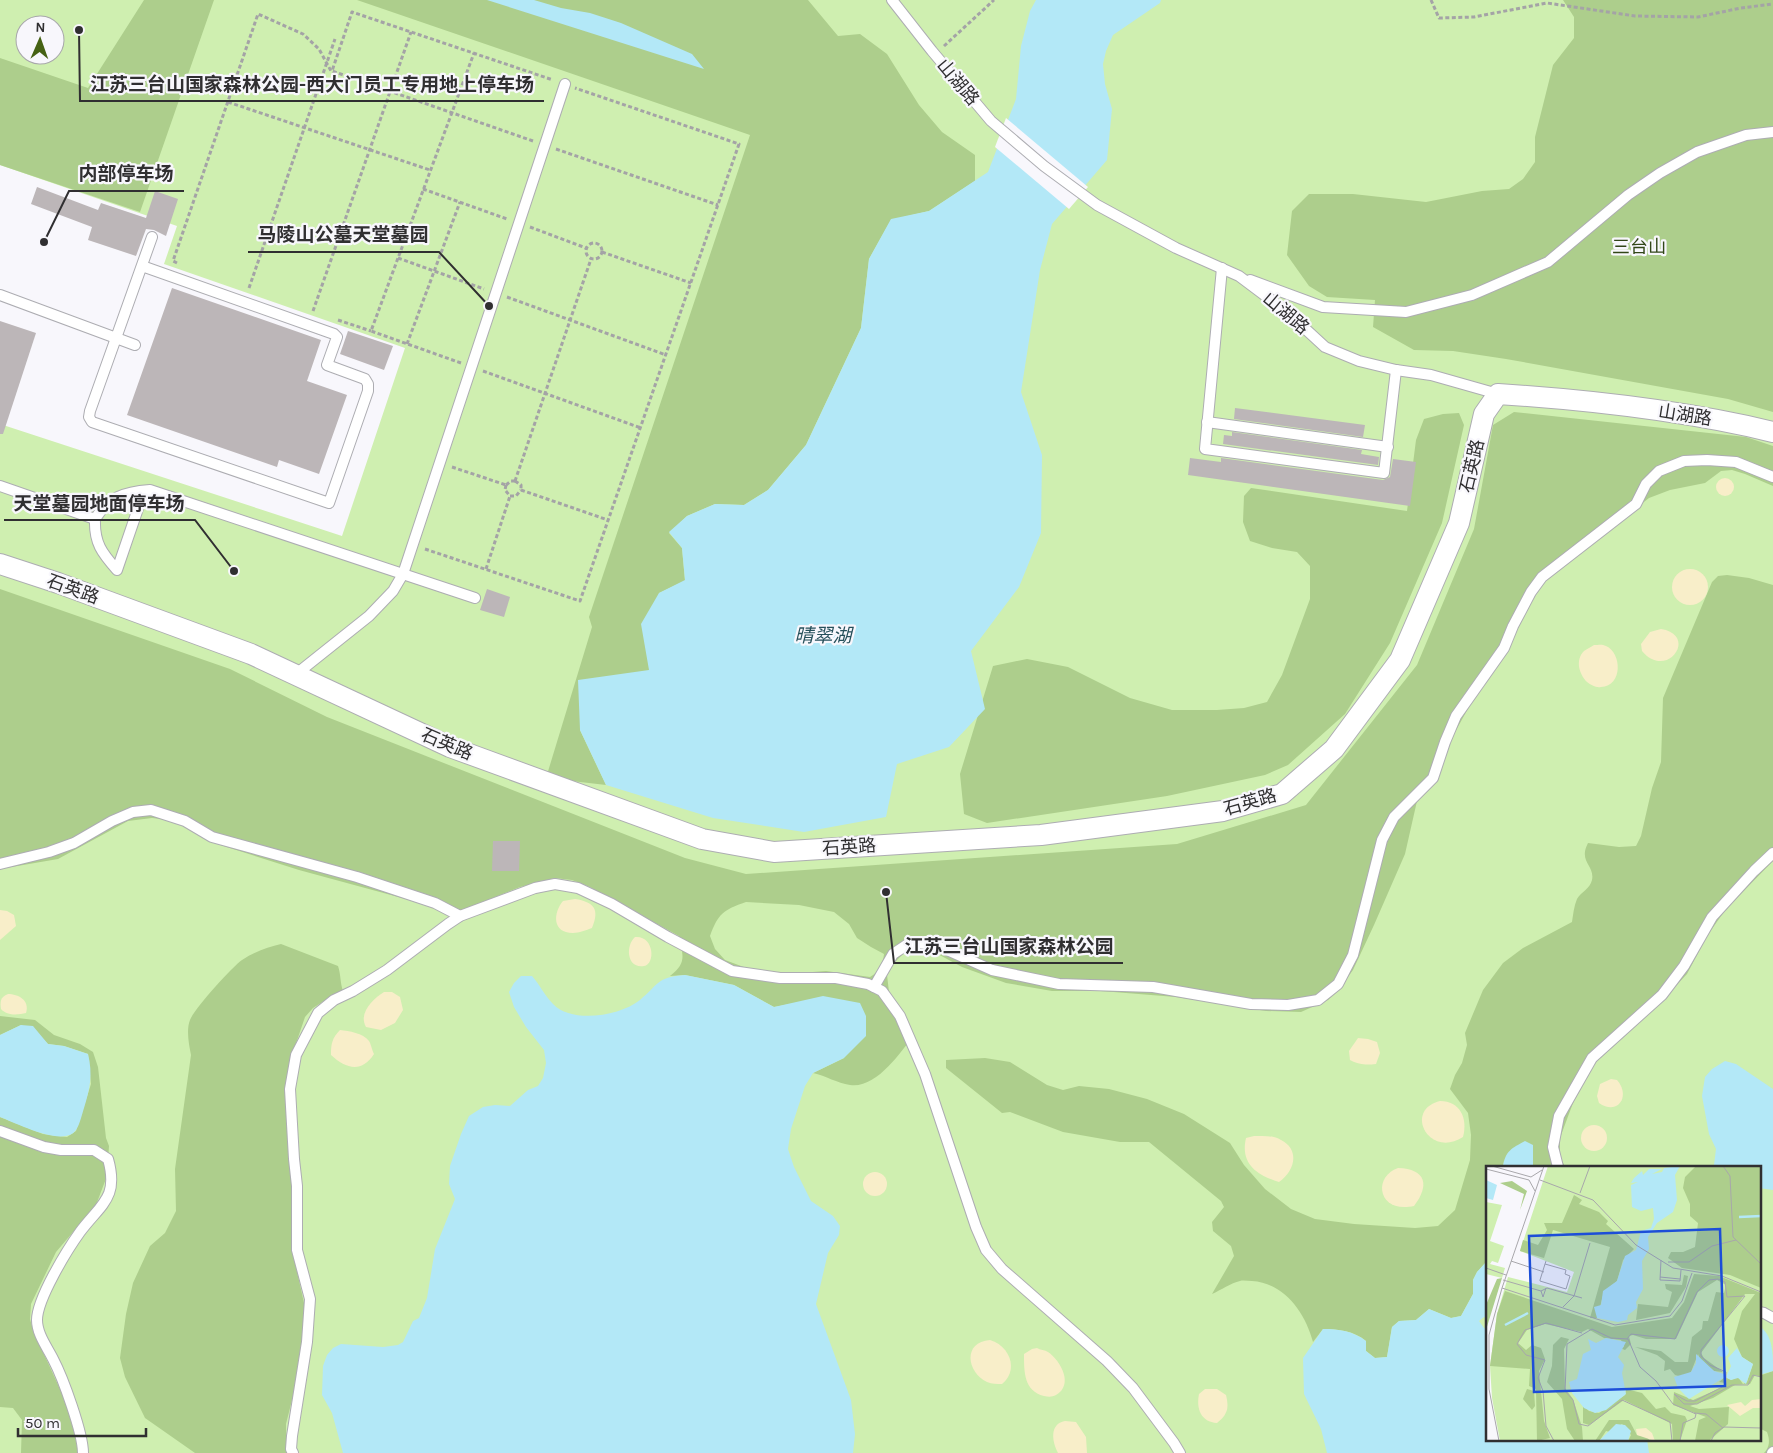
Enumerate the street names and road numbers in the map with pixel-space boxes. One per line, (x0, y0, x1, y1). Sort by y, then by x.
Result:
street label: 山湖路 (932, 54, 984, 110)
street label: 山湖路 (1258, 287, 1314, 339)
street label: 山湖路 (1657, 400, 1713, 430)
street label: 石英路 (1455, 437, 1489, 495)
street label: 石英路 (44, 569, 102, 609)
street label: 石英路 (418, 723, 476, 765)
street label: 石英路 (1221, 784, 1279, 820)
street label: 石英路 (821, 834, 877, 860)

